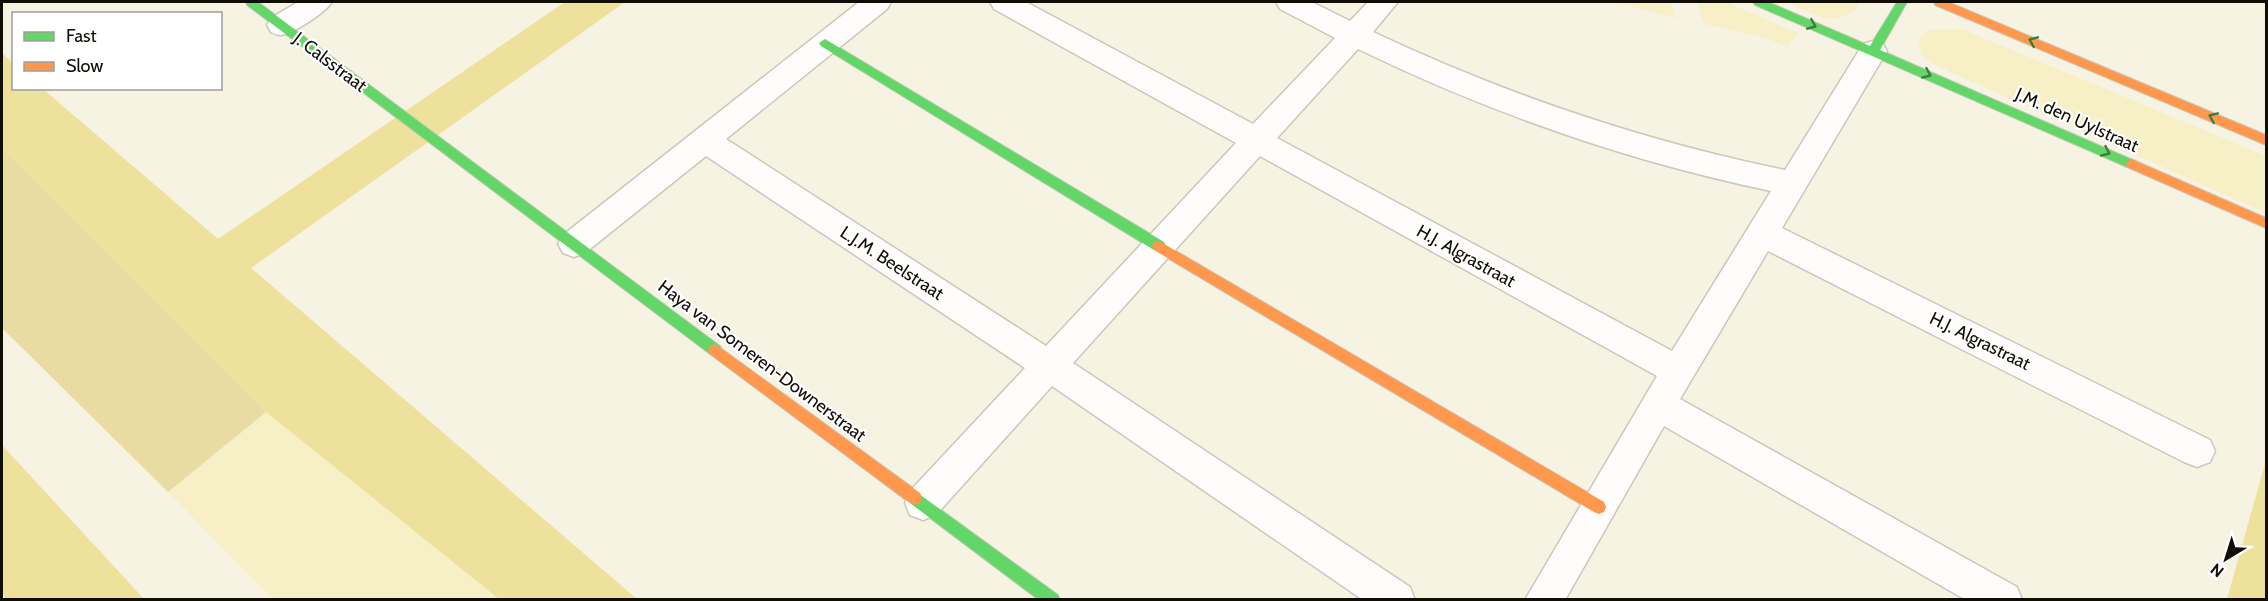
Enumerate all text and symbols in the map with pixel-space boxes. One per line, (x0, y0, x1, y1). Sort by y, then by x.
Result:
legend (12, 12, 222, 90)
one-way arrow (1806, 18, 1817, 30)
text: Fast (66, 25, 97, 47)
street label: J. Calsstraat (288, 27, 371, 97)
one-way arrow (2028, 36, 2039, 48)
text: Slow (66, 55, 103, 77)
one-way arrow (1921, 67, 1932, 79)
street label: J.M. den Uylstraat (2011, 83, 2142, 157)
one-way arrow (2208, 112, 2219, 124)
one-way arrow (2099, 145, 2110, 157)
street label: H.J. Algrastraat (1413, 220, 1519, 292)
street label: L.J.M. Beelstraat (836, 221, 948, 305)
street label: Haya van Someren-Downerstraat (654, 276, 870, 446)
street label: H.J. Algrastraat (1926, 307, 2034, 375)
north arrow (2196, 529, 2256, 589)
text: N (2207, 559, 2227, 581)

